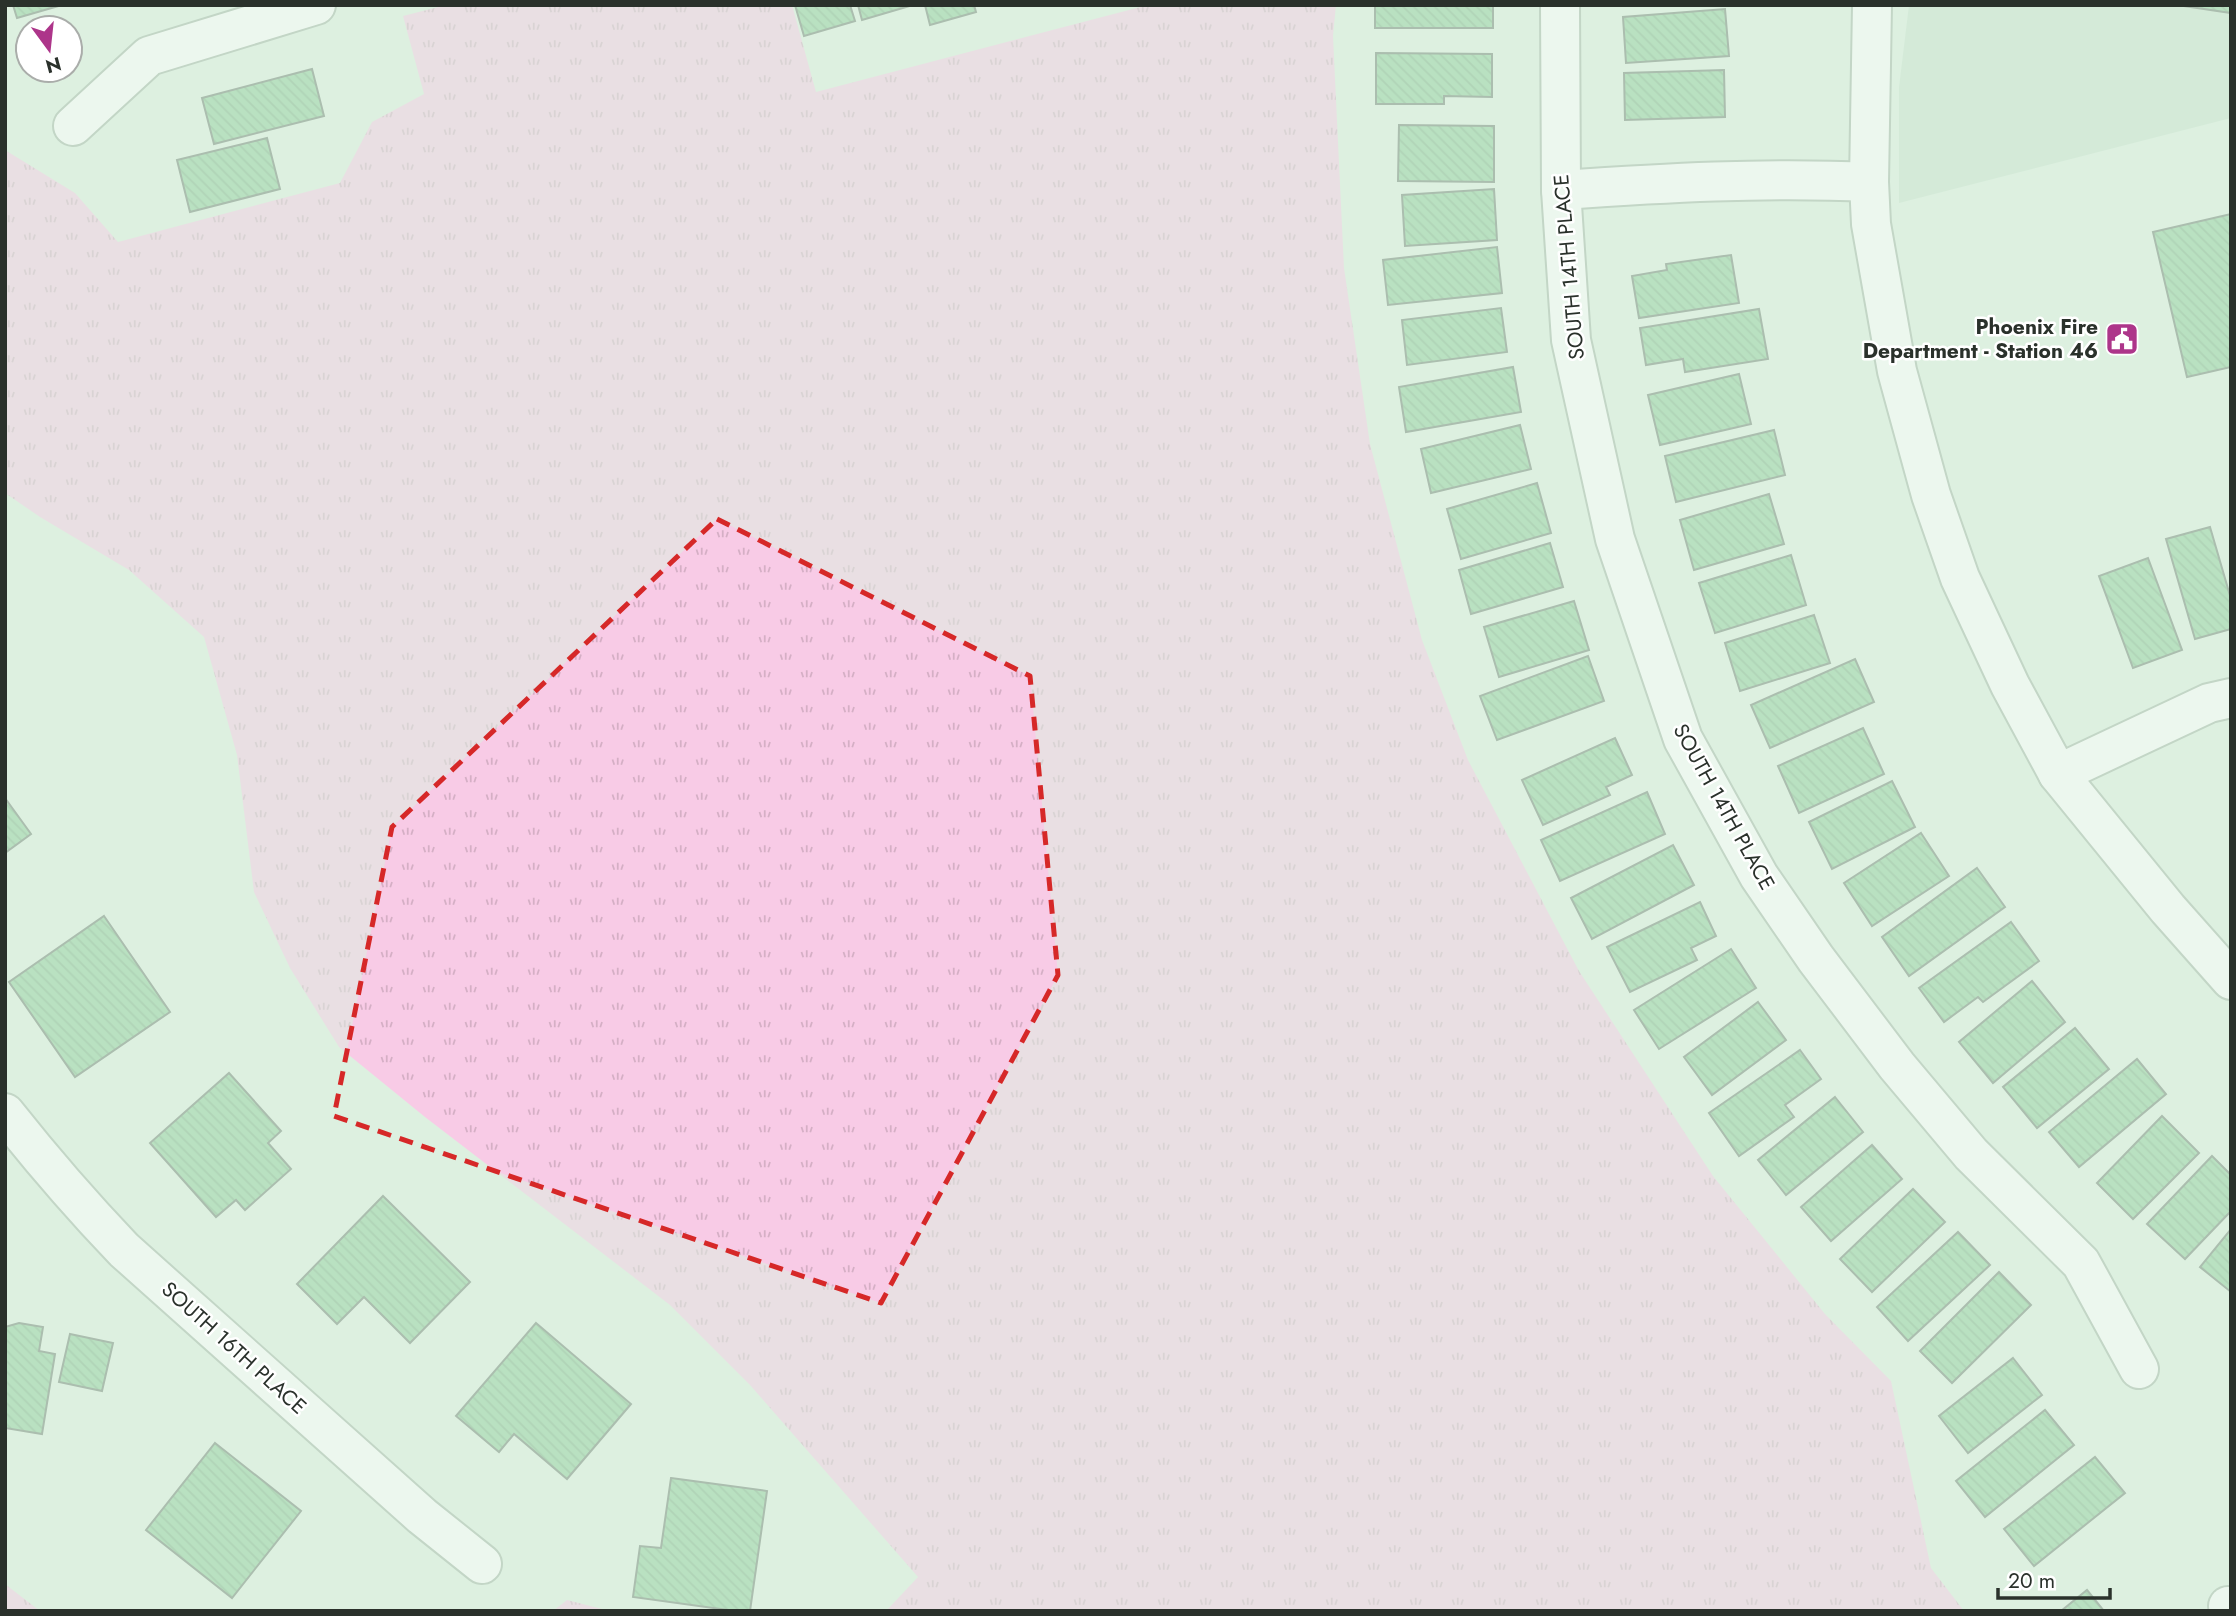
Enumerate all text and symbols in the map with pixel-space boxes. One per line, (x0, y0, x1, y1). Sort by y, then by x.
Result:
north arrow (14, 14, 84, 84)
text: N (42, 50, 64, 80)
street label: SOUTH 14TH PLACE (1546, 173, 1592, 361)
place label: Phoenix Fire Department - Station 46 (1863, 312, 2098, 366)
public building icon: Phoenix Fire Department - Station 46 (2103, 320, 2141, 358)
street label: SOUTH 14TH PLACE (1666, 718, 1782, 896)
street label: SOUTH 16TH PLACE (155, 1275, 313, 1421)
scale bar (1998, 1556, 2110, 1600)
text: 20 m (2008, 1566, 2055, 1596)

